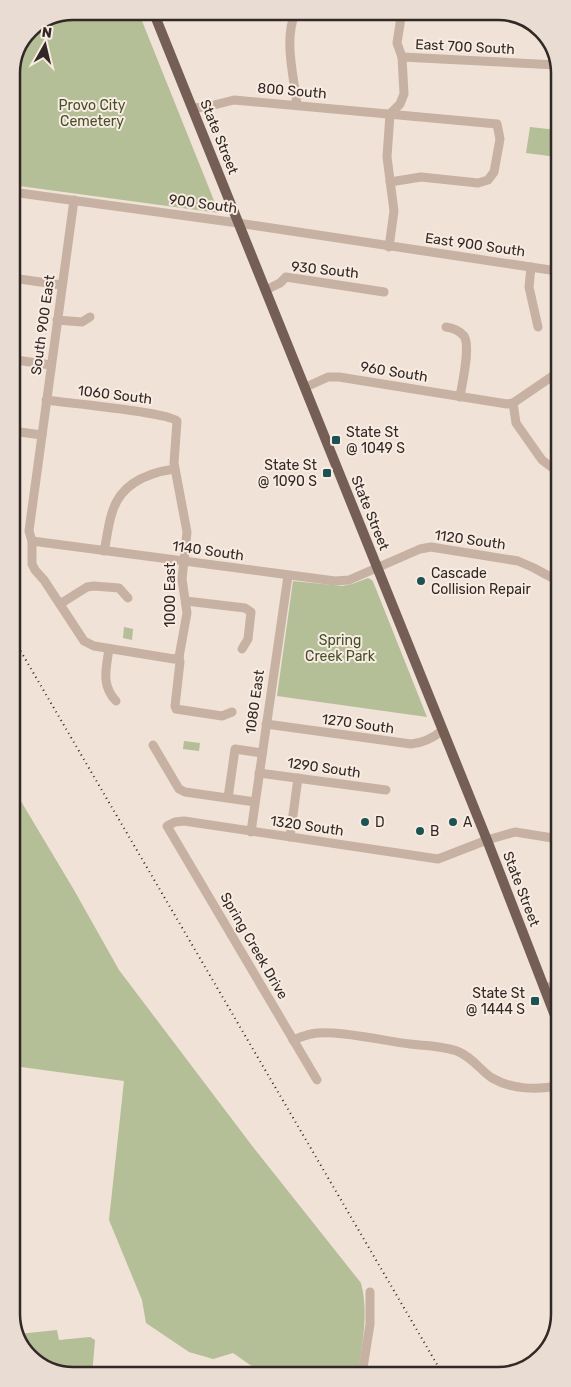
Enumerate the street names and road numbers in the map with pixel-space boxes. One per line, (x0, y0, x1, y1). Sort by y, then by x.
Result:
street label: East 700 South (415, 36, 515, 58)
street label: 800 South (257, 80, 327, 102)
street label: State Street (196, 97, 242, 177)
street label: 900 South (168, 191, 238, 217)
street label: East 900 South (424, 230, 526, 260)
street label: 930 South (290, 258, 360, 282)
street label: South 900 East (28, 273, 59, 376)
street label: 960 South (359, 358, 429, 386)
street label: 1060 South (77, 382, 153, 408)
street label: State Street (347, 473, 393, 553)
street label: 1120 South (433, 527, 507, 553)
street label: 1140 South (171, 538, 245, 564)
street label: 1000 East (162, 562, 179, 627)
street label: 1080 East (242, 668, 268, 735)
street label: 1270 South (321, 711, 395, 737)
street label: 1290 South (286, 754, 362, 782)
street label: 1320 South (269, 812, 345, 840)
street label: State Street (499, 849, 543, 929)
street label: Spring Creek Drive (217, 890, 292, 1003)

